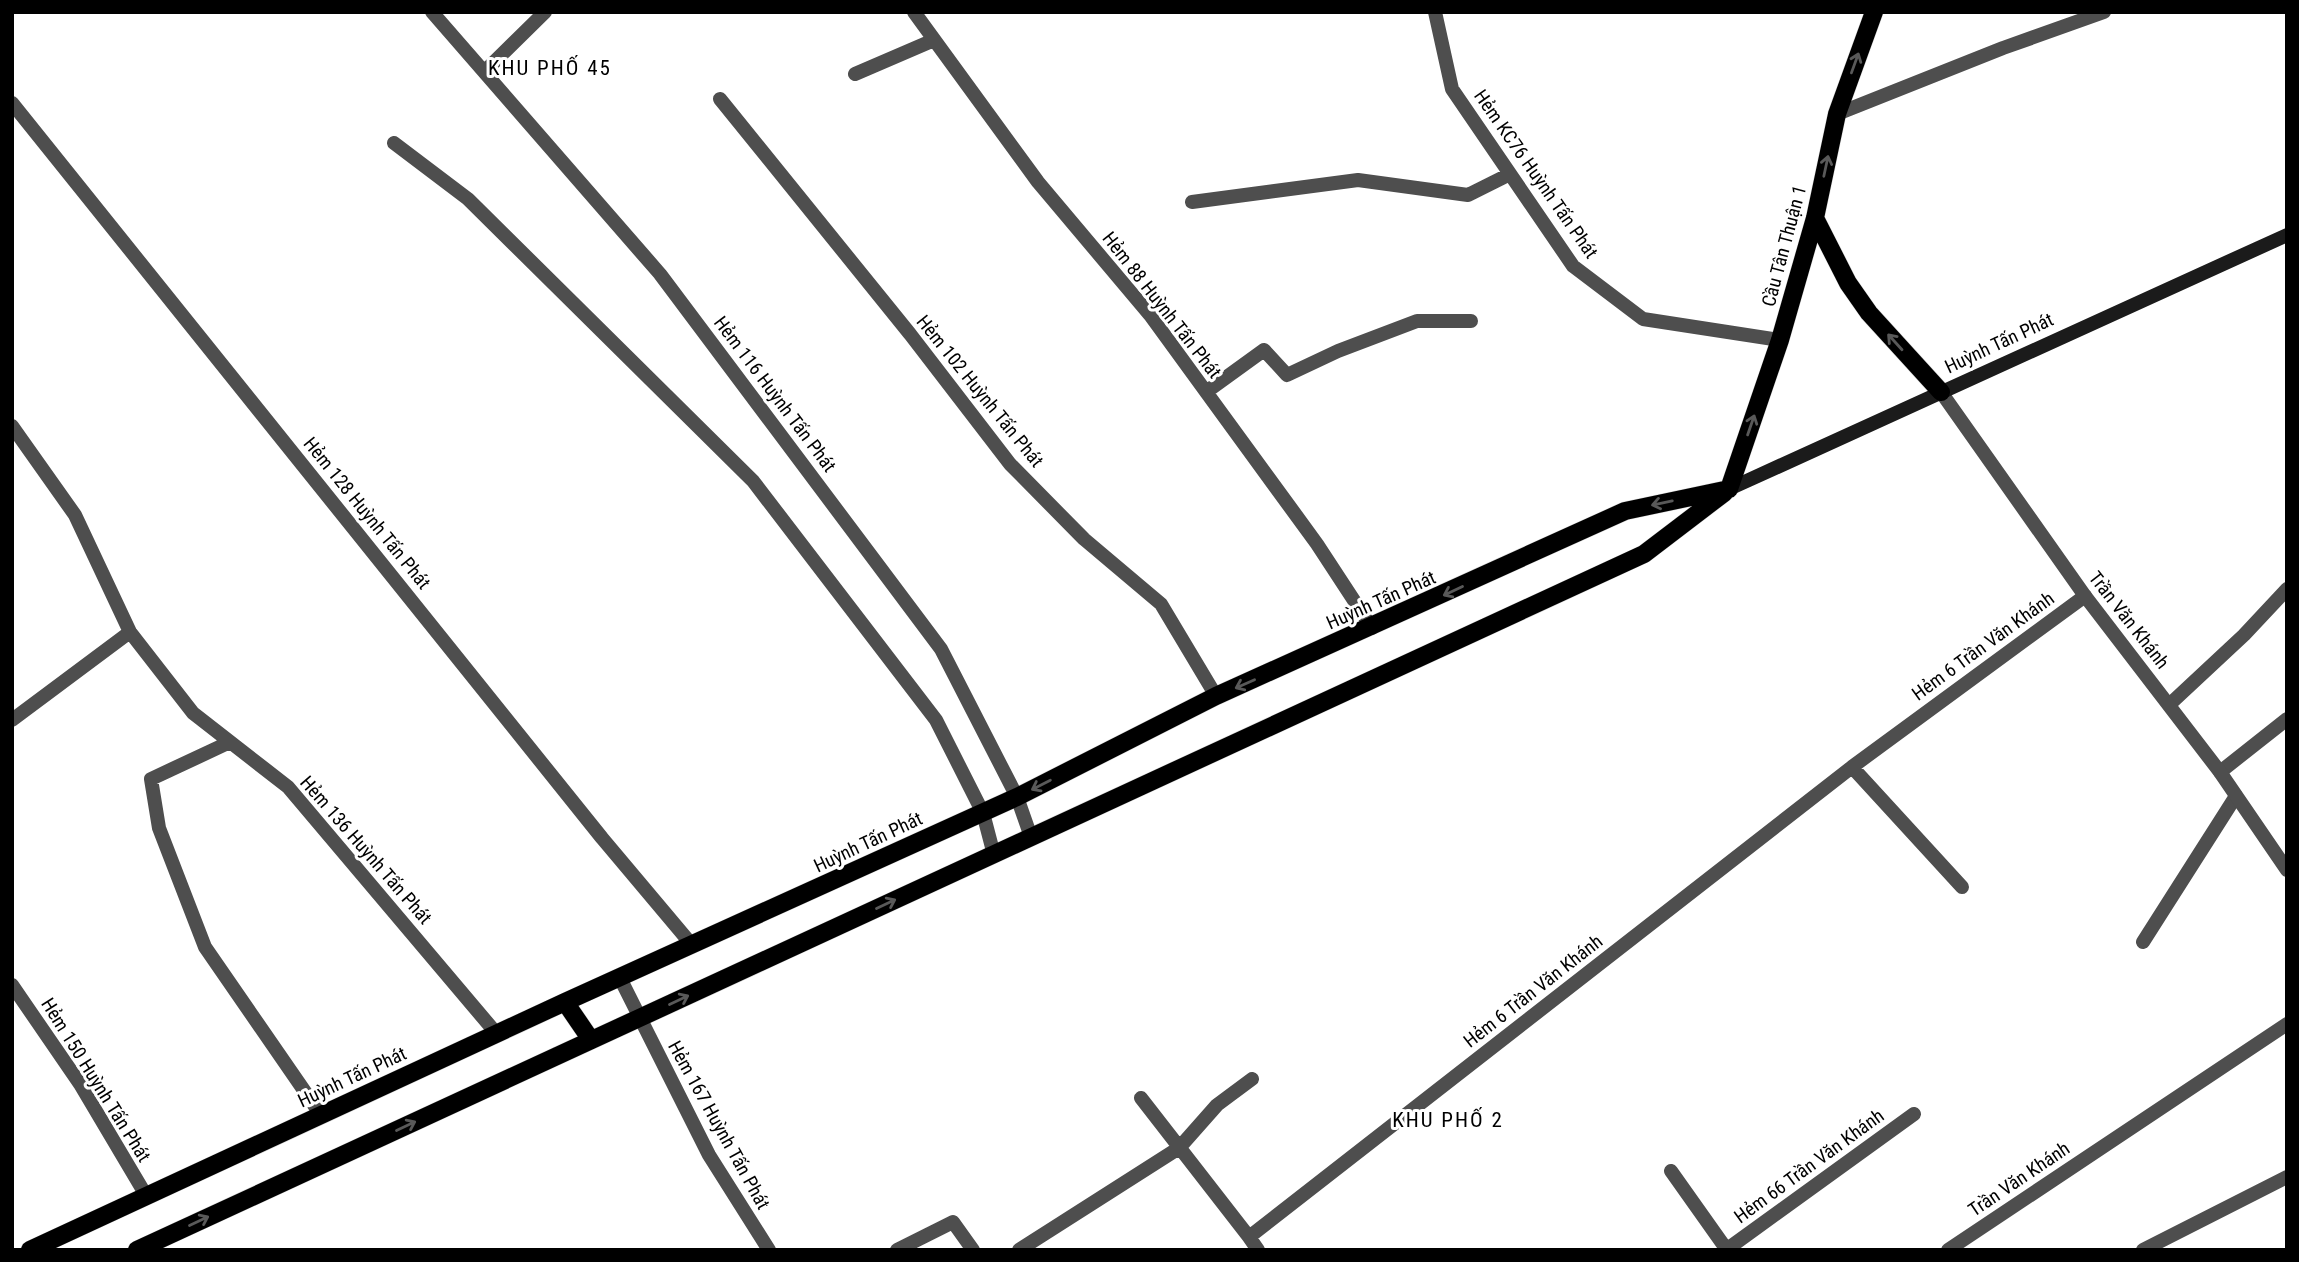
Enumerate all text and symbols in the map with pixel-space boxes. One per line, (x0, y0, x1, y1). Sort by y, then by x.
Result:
one-way arrow (1850, 53, 1863, 75)
district label: KHU PHỐ 45 (488, 55, 612, 80)
street label: Hẻm KC76 Huỳnh Tấn Phát (1469, 85, 1603, 263)
one-way arrow (1820, 155, 1833, 178)
street label: Cầu Tân Thuận 1 (1757, 183, 1811, 309)
street label: Hẻm 88 Huỳnh Tấn Phát (1098, 227, 1226, 383)
street label: Huỳnh Tấn Phát (1941, 308, 2057, 378)
street label: Hẻm 102 Huỳnh Tấn Phát (912, 310, 1048, 472)
street label: Hẻm 116 Huỳnh Tấn Phát (709, 312, 841, 476)
one-way arrow (1887, 333, 1903, 351)
one-way arrow (1746, 414, 1758, 436)
street label: Hẻm 128 Huỳnh Tấn Phát (299, 432, 435, 594)
one-way arrow (1651, 497, 1674, 511)
street label: Huỳnh Tấn Phát (1323, 566, 1439, 634)
street label: Trần Văn Khánh (2084, 567, 2174, 673)
one-way arrow (1443, 584, 1464, 598)
street label: Hẻm 6 Trần Văn Khánh (1908, 587, 2058, 705)
one-way arrow (1235, 678, 1256, 691)
street label: Hẻm 136 Huỳnh Tấn Phát (295, 771, 437, 929)
one-way arrow (1031, 778, 1052, 792)
street label: Huỳnh Tấn Phát (810, 807, 926, 877)
one-way arrow (875, 897, 896, 911)
street label: Hẻm 6 Trần Văn Khánh (1459, 930, 1607, 1052)
one-way arrow (668, 993, 689, 1006)
street label: Hẻm 150 Huỳnh Tấn Phát (36, 994, 156, 1166)
street label: Hẻm 167 Huỳnh Tấn Phát (663, 1037, 775, 1213)
street label: Huỳnh Tấn Phát (294, 1042, 410, 1112)
street label: Hẻm 66 Trần Văn Khánh (1730, 1104, 1888, 1228)
district label: KHU PHỐ 2 (1392, 1107, 1504, 1132)
one-way arrow (395, 1119, 416, 1132)
street label: Trần Văn Khánh (1964, 1137, 2074, 1221)
one-way arrow (188, 1214, 209, 1227)

